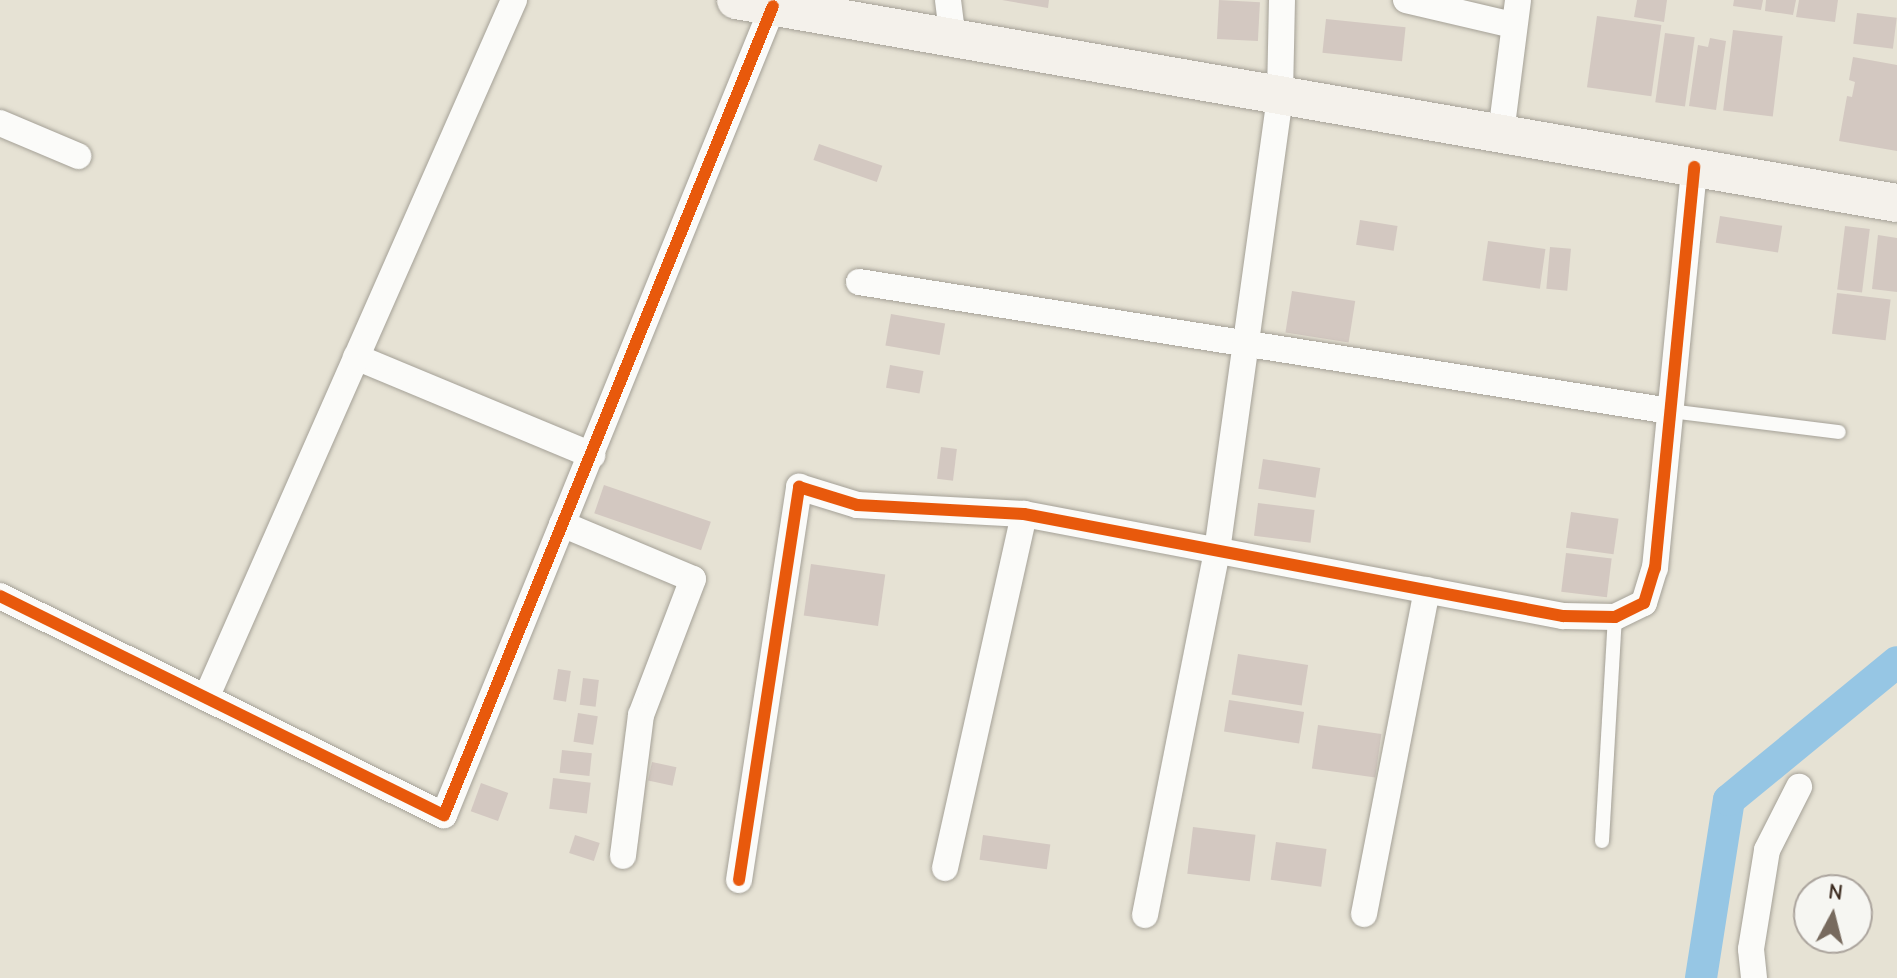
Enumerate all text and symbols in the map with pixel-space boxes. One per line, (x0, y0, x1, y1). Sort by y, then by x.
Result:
north arrow (1793, 874, 1873, 954)
text: N (1827, 878, 1844, 906)

